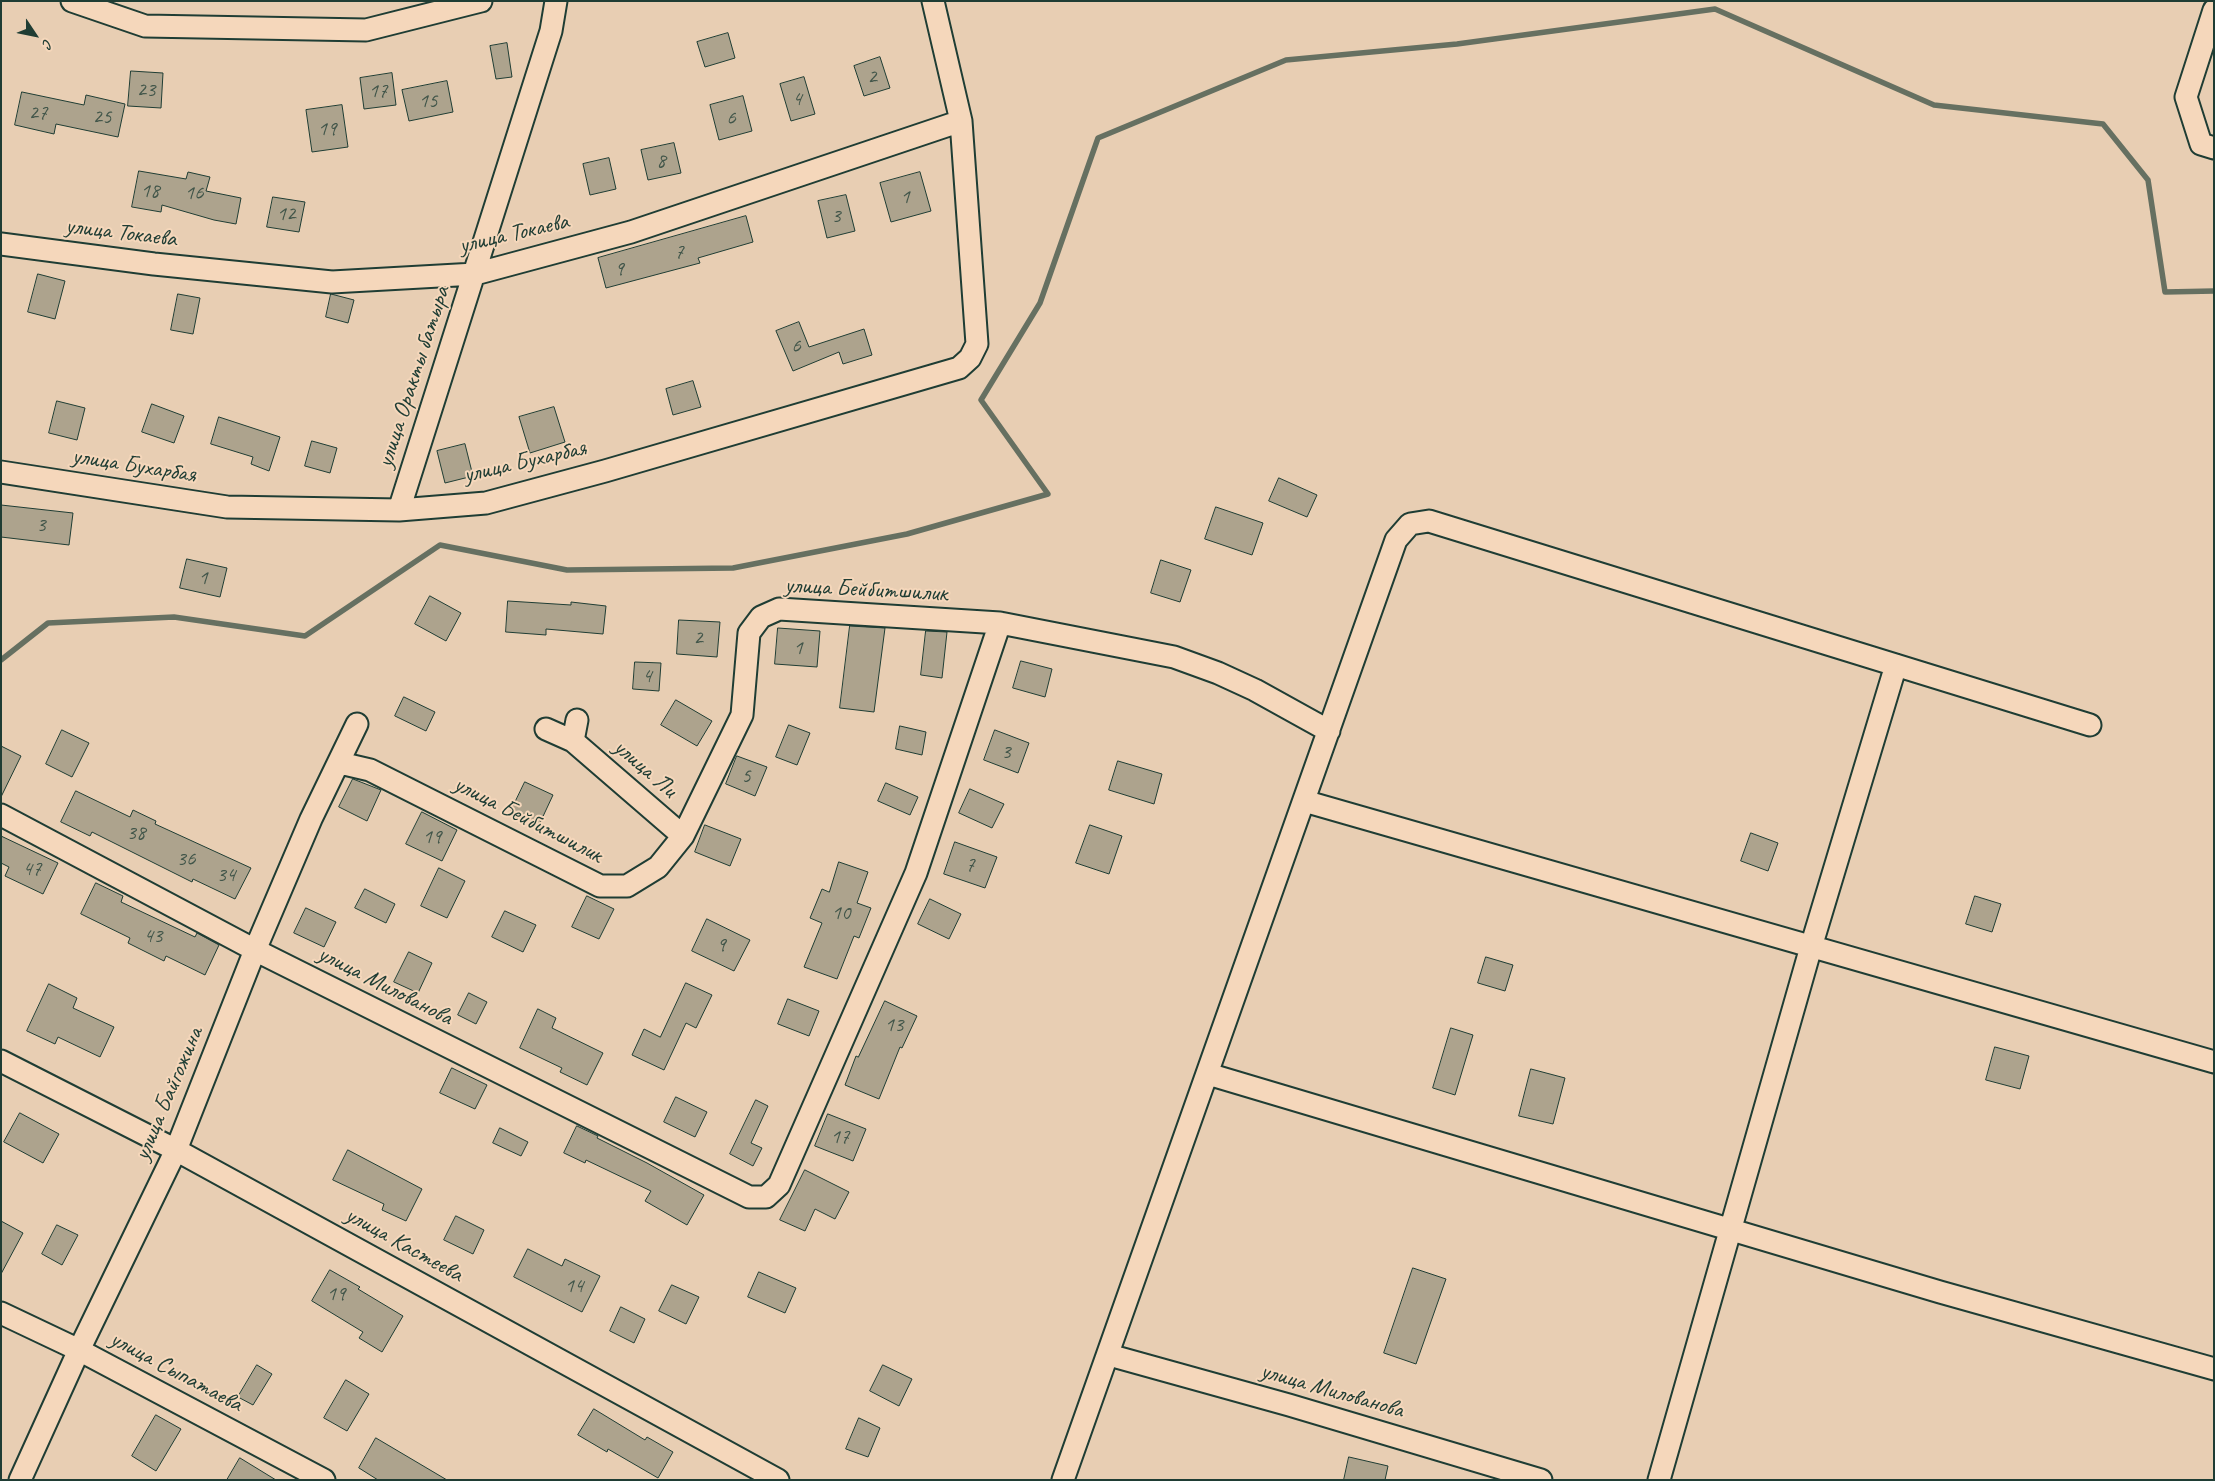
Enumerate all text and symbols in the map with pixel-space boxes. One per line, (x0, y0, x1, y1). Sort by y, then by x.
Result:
north arrow (10, 10, 60, 60)
text: С (39, 36, 57, 51)
house number: 2 (867, 64, 877, 90)
house number: 23 (137, 77, 155, 103)
house number: 17 (369, 78, 387, 104)
house number: 4 (792, 86, 802, 112)
house number: 15 (419, 88, 437, 114)
house number: 27 (29, 100, 47, 126)
house number: 25 (93, 104, 111, 130)
house number: 6 (726, 105, 736, 131)
house number: 19 (318, 116, 336, 142)
house number: 8 (656, 148, 666, 174)
house number: 18 (141, 178, 159, 204)
house number: 16 (185, 180, 203, 206)
house number: 1 (900, 184, 910, 210)
house number: 12 (277, 201, 295, 227)
house number: 3 (831, 203, 841, 229)
street label: улица Токаева (456, 207, 572, 261)
street label: улица Токаева (64, 212, 178, 254)
house number: 7 (674, 239, 684, 265)
house number: 9 (614, 256, 624, 282)
street label: улица Оракты батыра (371, 283, 457, 471)
house number: 6 (791, 333, 801, 359)
street label: улица Бухарбая (461, 434, 589, 490)
street label: улица Бухарбая (70, 442, 198, 490)
house number: 3 (36, 512, 46, 538)
house number: 1 (198, 565, 208, 591)
street label: улица Бейбитшилик (784, 571, 948, 609)
house number: 2 (693, 625, 703, 651)
house number: 1 (793, 635, 803, 661)
house number: 4 (642, 663, 652, 689)
street label: улица Ли (607, 733, 683, 805)
house number: 3 (1001, 739, 1011, 765)
house number: 5 (741, 763, 751, 789)
street label: улица Бейбитшилик (449, 770, 607, 870)
house number: 38 (127, 820, 145, 846)
house number: 19 (423, 824, 441, 850)
house number: 36 (177, 846, 195, 872)
house number: 7 (965, 852, 975, 878)
house number: 47 (23, 856, 41, 882)
house number: 34 (217, 862, 235, 888)
house number: 10 (832, 900, 850, 926)
house number: 43 (144, 923, 162, 949)
house number: 9 (716, 932, 726, 958)
street label: улица Милованова (313, 940, 457, 1032)
house number: 13 (885, 1012, 903, 1038)
street label: улица Байгожина (128, 1023, 210, 1165)
house number: 17 (831, 1124, 849, 1150)
street label: улица Кастеева (340, 1201, 468, 1289)
house number: 14 (565, 1273, 583, 1299)
house number: 19 (327, 1281, 345, 1307)
street label: улица Сыпатаева (105, 1325, 247, 1419)
street label: улица Милованова (1257, 1357, 1407, 1425)

